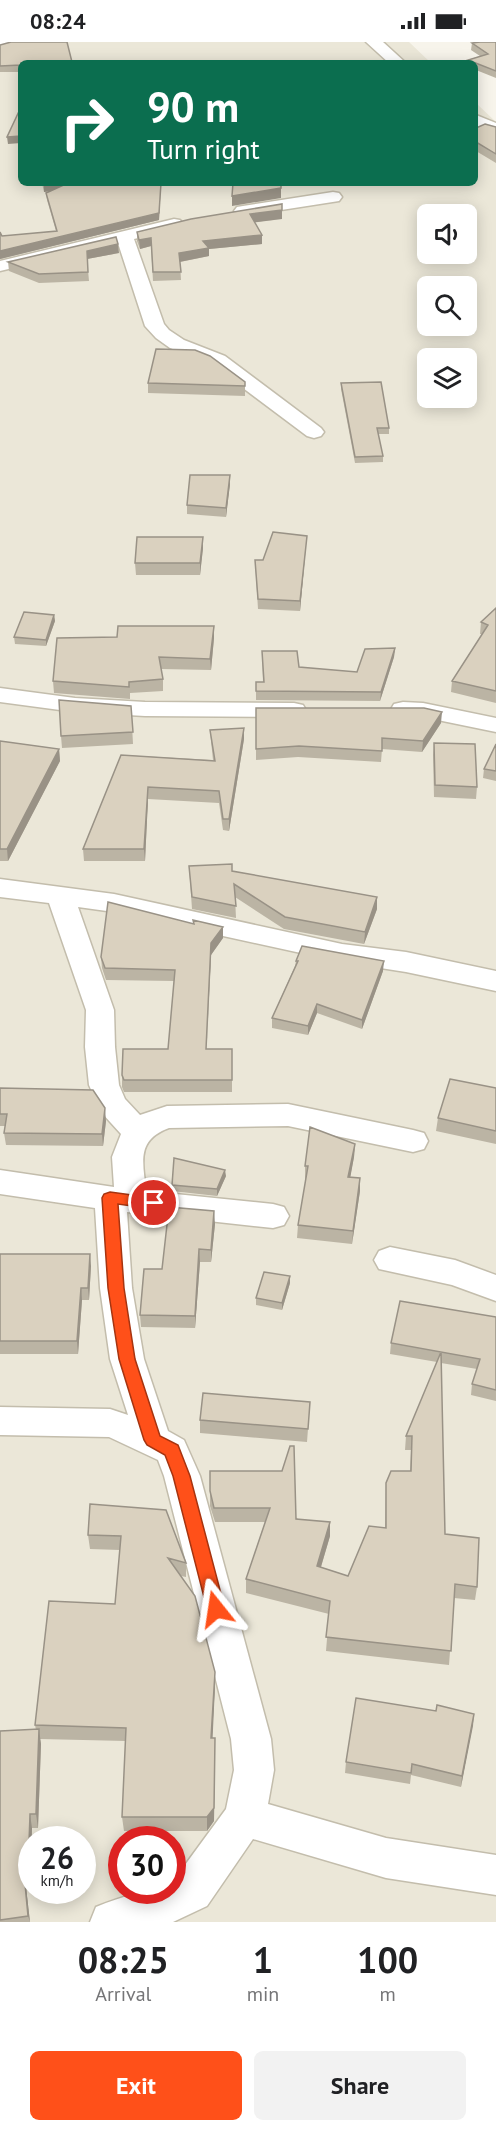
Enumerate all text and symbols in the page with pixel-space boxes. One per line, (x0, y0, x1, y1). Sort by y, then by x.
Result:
text: 08:24 (30, 7, 86, 35)
text: 90 m (147, 79, 239, 134)
icon: right (48, 84, 126, 162)
text: Turn right (147, 132, 260, 166)
map controls (417, 204, 477, 408)
button: sound (417, 204, 477, 264)
button: search (417, 276, 477, 336)
button: layers (417, 348, 477, 408)
pin (128, 1177, 179, 1228)
icon: arrive (137, 1186, 170, 1219)
position arrow (184, 1577, 248, 1641)
speed limit sign: 30 (108, 1826, 186, 1904)
text: 26 (40, 1838, 74, 1877)
text: km/h (41, 1871, 73, 1890)
text: 08:25 (78, 1936, 169, 1983)
text: 1 (253, 1936, 273, 1983)
text: 100 (357, 1936, 418, 1983)
text: Arrival (95, 1981, 151, 2007)
text: min (247, 1981, 279, 2007)
text: m (380, 1981, 396, 2007)
button: Exit (30, 2051, 242, 2120)
button: Share (254, 2051, 466, 2120)

